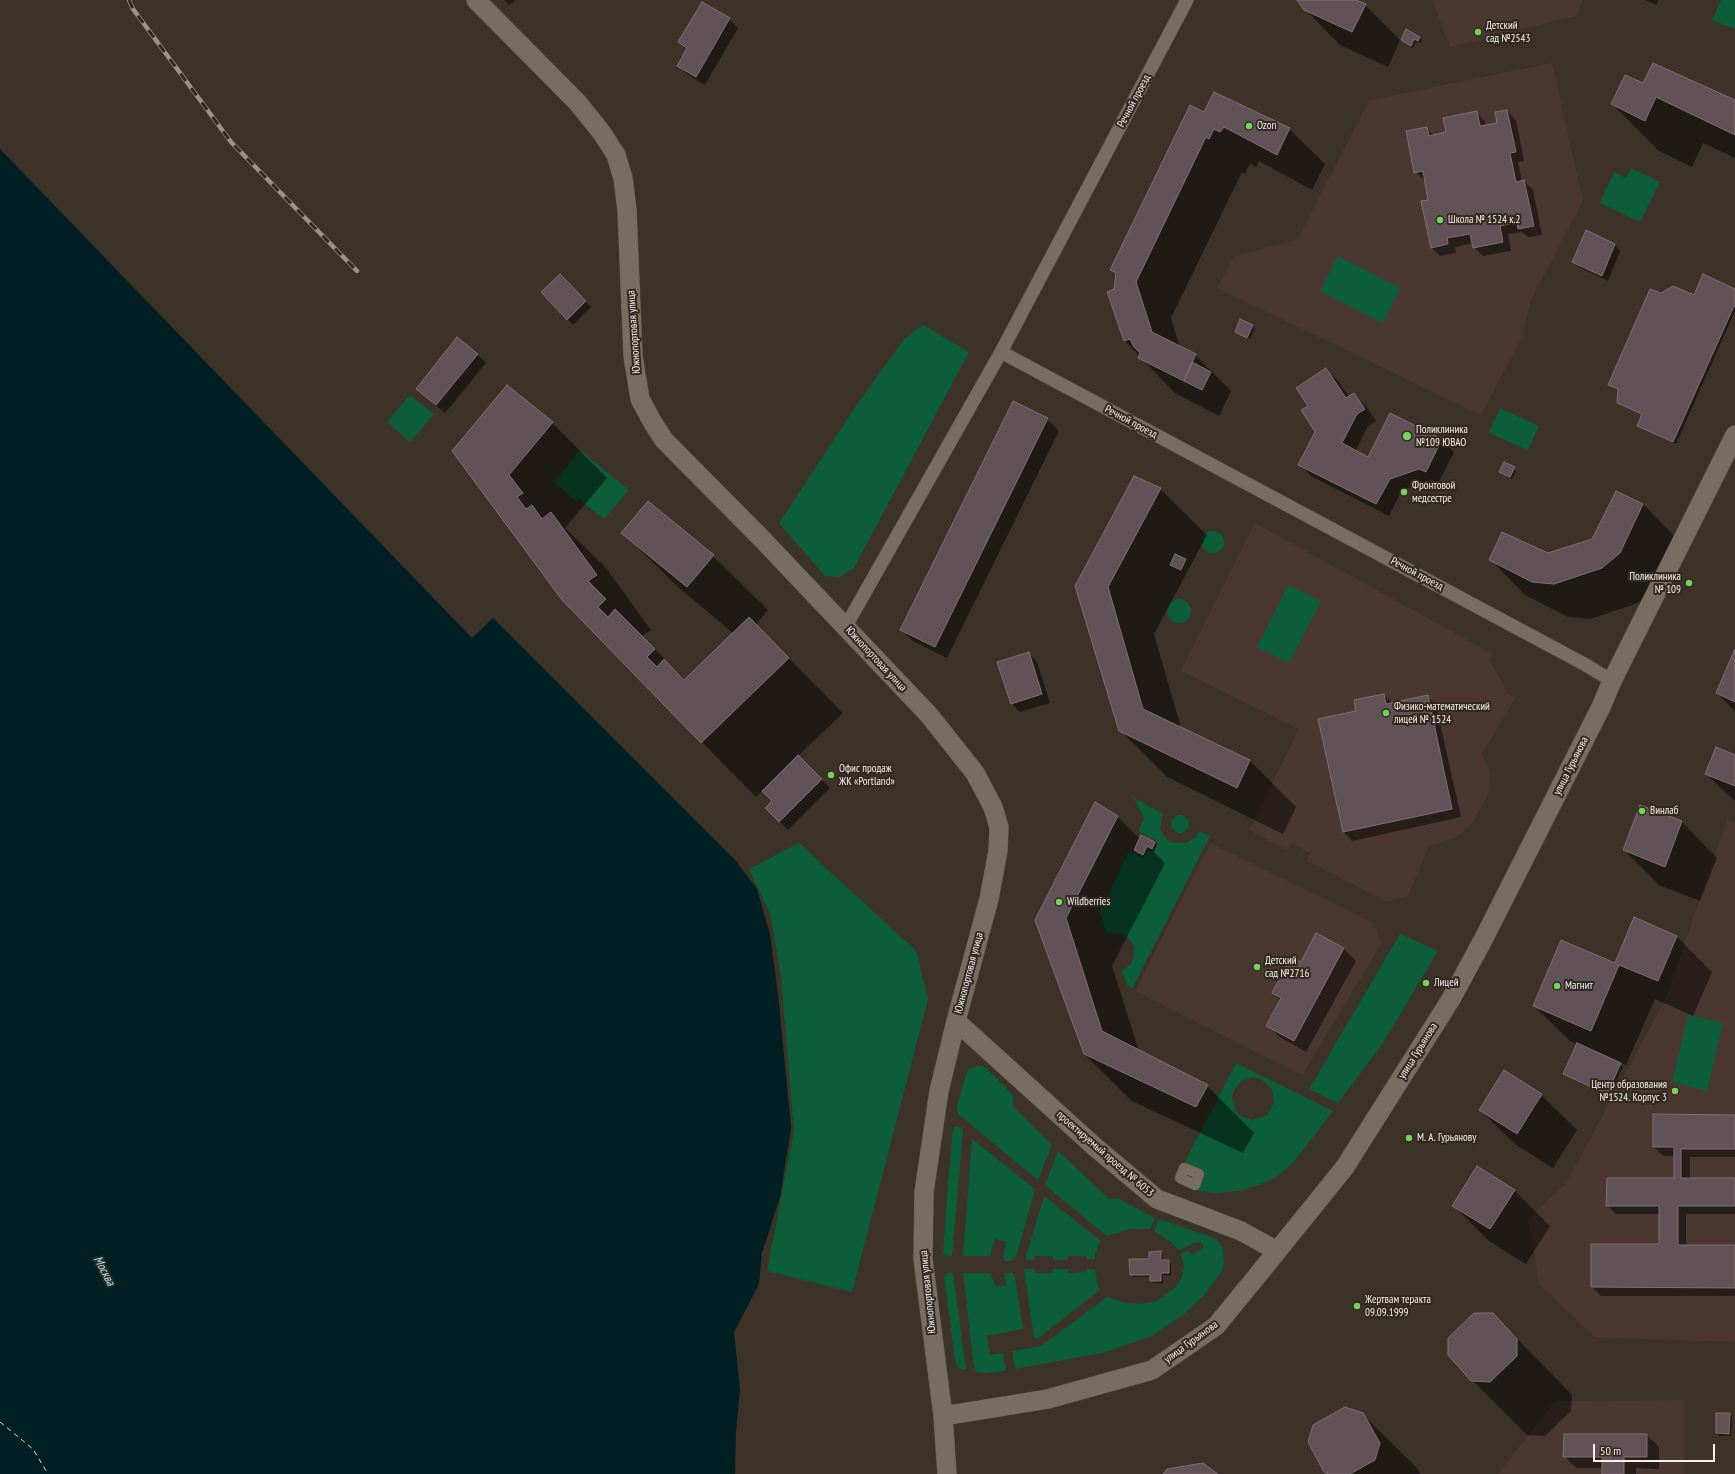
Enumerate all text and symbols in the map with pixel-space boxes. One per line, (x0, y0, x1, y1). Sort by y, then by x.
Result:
place label: Детский сад №2543 (1486, 19, 1530, 45)
marker: Детский сад №2543 (1473, 27, 1483, 37)
street label: Речной проезд (1115, 72, 1153, 130)
place label: Ozon (1257, 119, 1276, 133)
marker: Ozon (1244, 121, 1254, 131)
place label: Школа № 1524 к.2 (1448, 213, 1521, 227)
marker: Школа № 1524 к.2 (1435, 215, 1445, 225)
street label: Южнопортовая улица (625, 290, 643, 374)
street label: Речной проезд (1102, 403, 1160, 441)
place label: Поликлиника №109 ЮВАО (1416, 423, 1468, 449)
marker: Поликлиника №109 ЮВАО (1401, 430, 1413, 442)
place label: Фронтовой медсестре (1412, 479, 1455, 505)
marker: Фронтовой медсестре (1399, 487, 1409, 497)
street label: Речной проезд (1388, 555, 1446, 593)
place label: Поликлиника № 109 (1629, 570, 1681, 596)
marker: Поликлиника № 109 (1684, 578, 1694, 588)
street label: Южнопортовая улица (843, 624, 909, 694)
place label: Физико-математический лицей № 1524 (1394, 700, 1490, 726)
marker: Физико-математический лицей № 1524 (1381, 708, 1391, 718)
street label: улица Гурьянова (1551, 735, 1591, 797)
place label: Офис продаж ЖК «Portland» (839, 762, 895, 788)
marker: Офис продаж ЖК «Portland» (826, 770, 836, 780)
place label: Винлаб (1650, 804, 1678, 818)
marker: Винлаб (1637, 806, 1647, 816)
place label: Wildberries (1067, 895, 1110, 909)
marker: Wildberries (1054, 897, 1064, 907)
street label: Южнопортовая улица (952, 931, 986, 1015)
place label: Детский сад №2716 (1265, 954, 1309, 980)
marker: Детский сад №2716 (1252, 962, 1262, 972)
place label: Лицей (1434, 976, 1459, 990)
marker: Лицей (1421, 978, 1431, 988)
place label: Магнит (1565, 979, 1593, 993)
marker: Магнит (1552, 981, 1562, 991)
street label: улица Гурьянова (1396, 1021, 1440, 1081)
place label: Центр образования №1524. Корпус 3 (1591, 1078, 1667, 1104)
marker: Центр образования №1524. Корпус 3 (1670, 1086, 1680, 1096)
street label: проектируемый проезд № 6053 (1054, 1108, 1156, 1200)
place label: М. А. Гурьянову (1417, 1131, 1476, 1145)
marker: М. А. Гурьянову (1404, 1133, 1414, 1143)
street label: Южнопортовая улица (917, 1250, 939, 1334)
water label: Москва (90, 1254, 118, 1288)
place label: Жертвам теракта 09.09.1999 (1365, 1293, 1431, 1319)
marker: Жертвам теракта 09.09.1999 (1352, 1301, 1362, 1311)
street label: улица Гурьянова (1161, 1318, 1221, 1366)
scale bar (1595, 1436, 1717, 1462)
text: 50 m (1600, 1443, 1621, 1458)

